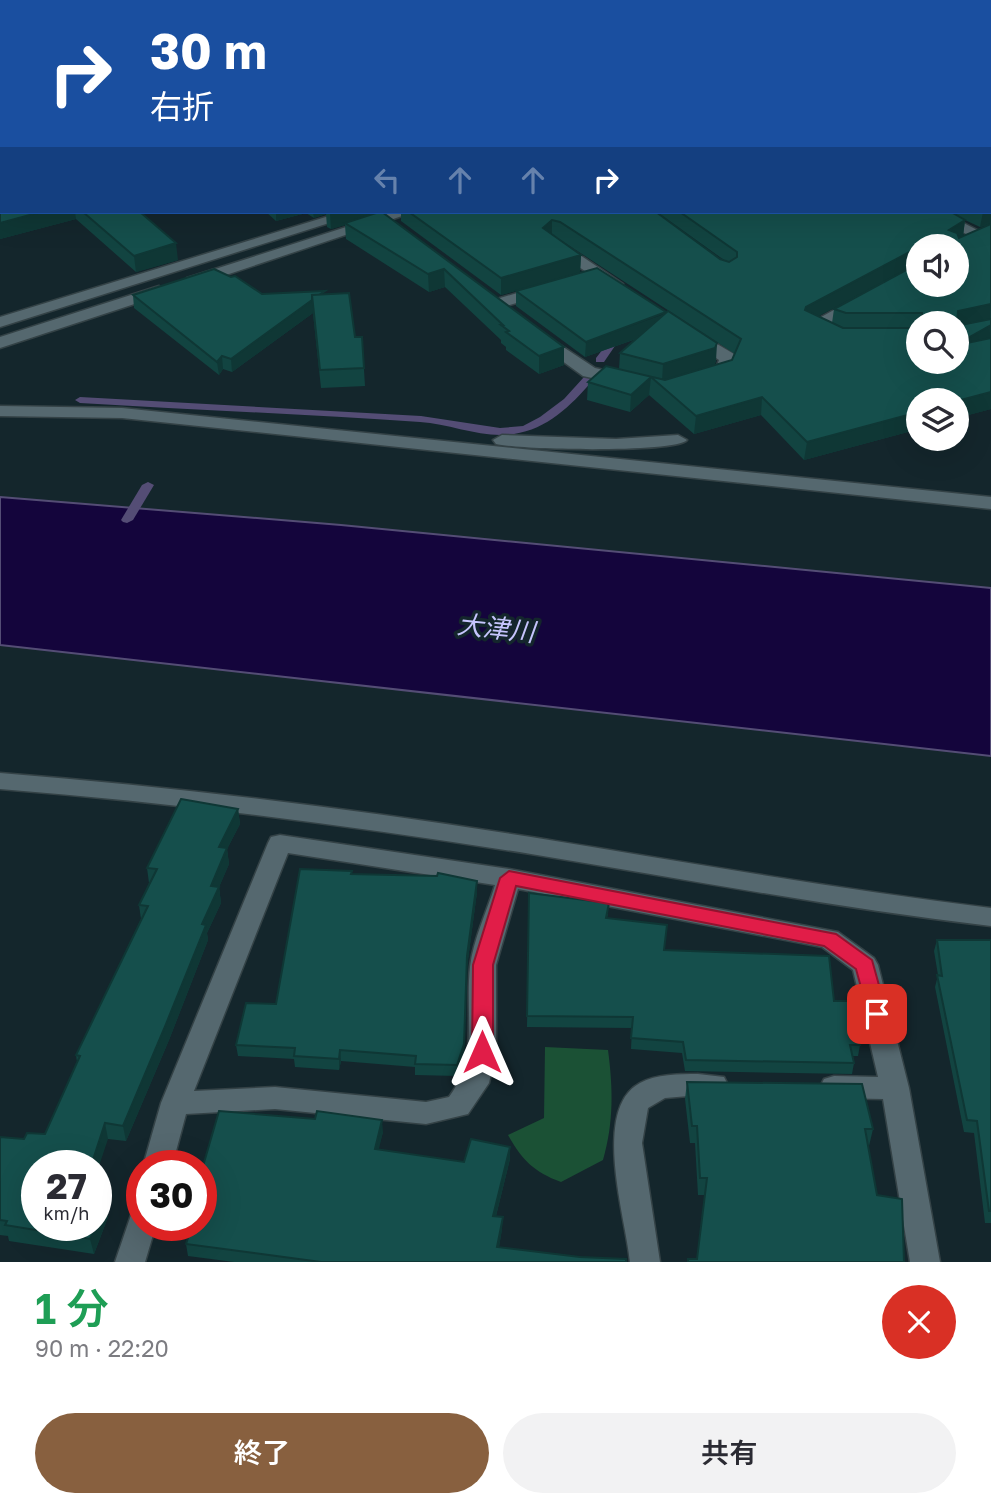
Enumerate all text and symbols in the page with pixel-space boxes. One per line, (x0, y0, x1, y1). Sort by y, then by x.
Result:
text: 30 m (150, 21, 267, 80)
icon: right (35, 28, 126, 119)
text: 右折 (150, 87, 214, 125)
icon: left (368, 161, 406, 199)
icon: ahead (441, 161, 479, 199)
icon: ahead (514, 161, 552, 199)
icon: right (587, 161, 625, 199)
map controls (906, 234, 969, 451)
button: sound (906, 234, 969, 297)
button: search (906, 311, 969, 374)
button: layers (906, 388, 969, 451)
water label: 大津川 (456, 609, 539, 648)
pin (847, 984, 907, 1044)
icon: arrive (858, 995, 896, 1033)
position arrow (445, 1015, 519, 1089)
speed limit sign: 30 (126, 1150, 217, 1241)
text: 27 (46, 1165, 87, 1207)
text: km/h (44, 1202, 89, 1224)
text: 1 分 (35, 1283, 109, 1333)
button: close (882, 1285, 956, 1359)
text: 90 m · 22:20 (35, 1334, 169, 1362)
button: 終了 (35, 1413, 489, 1493)
button: 共有 (503, 1413, 956, 1493)

